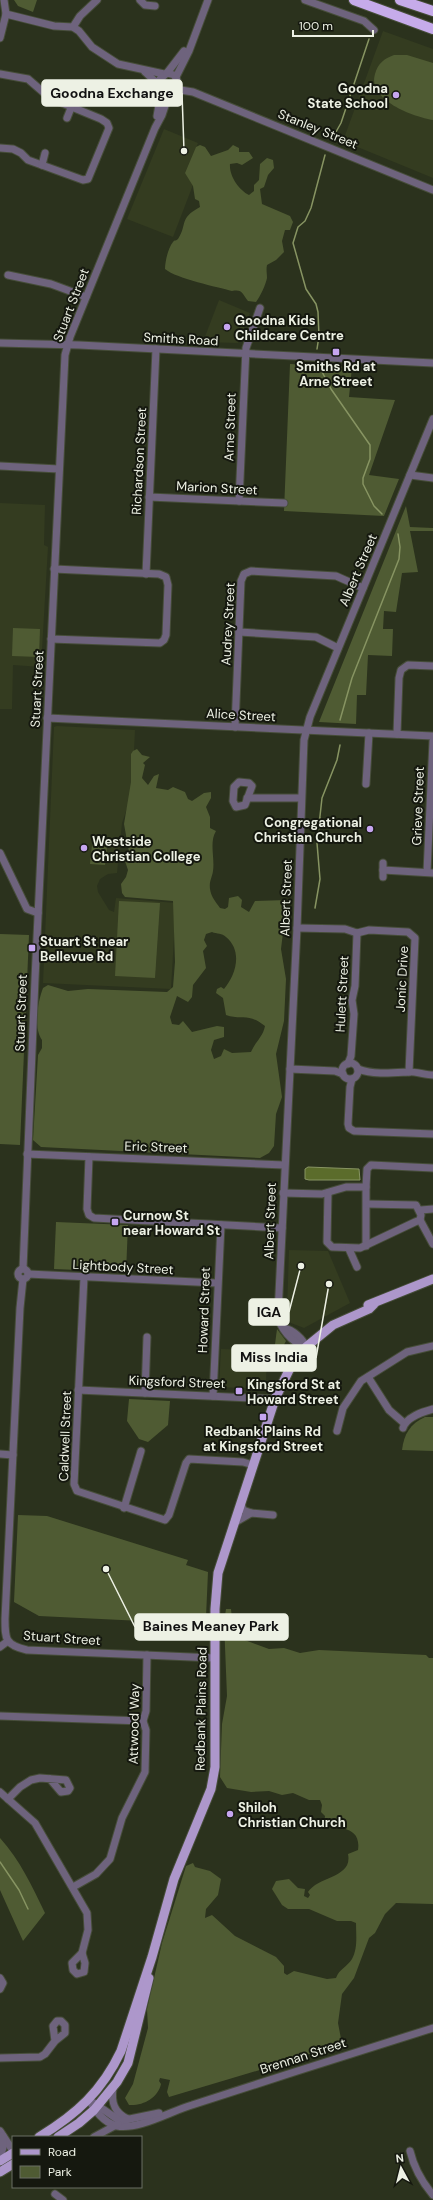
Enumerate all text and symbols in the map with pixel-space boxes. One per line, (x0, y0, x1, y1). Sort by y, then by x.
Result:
scale bar (293, 12, 373, 38)
text: 100 m (299, 18, 333, 34)
callout: Goodna Exchange (42, 80, 182, 106)
place label: Goodna State School (308, 80, 388, 112)
text: Goodna Exchange (50, 84, 174, 102)
marker: Goodna State School (391, 90, 401, 100)
street label: Stanley Street (276, 105, 360, 153)
street label: Stuart Street (49, 266, 93, 344)
place label: Goodna Kids Childcare Centre (235, 312, 344, 344)
marker: Goodna Kids Childcare Centre (222, 322, 232, 332)
street label: Smiths Road (143, 329, 219, 349)
marker: Smiths Rd at Arne Street (331, 347, 341, 357)
place label: Smiths Rd at Arne Street (296, 358, 376, 390)
street label: Arne Street (220, 392, 240, 462)
street label: Richardson Street (128, 407, 150, 515)
street label: Marion Street (176, 477, 258, 499)
street label: Albert Street (335, 531, 381, 609)
street label: Audrey Street (217, 582, 239, 666)
street label: Stuart Street (26, 650, 48, 728)
street label: Alice Street (206, 705, 276, 725)
street label: Grieve Street (408, 766, 428, 846)
place label: Congregational Christian Church (254, 814, 362, 846)
marker: Congregational Christian Church (365, 824, 375, 834)
place label: Westside Christian College (92, 833, 201, 865)
marker: Westside Christian College (79, 843, 89, 853)
street label: Albert Street (276, 859, 296, 937)
place label: Stuart St near Bellevue Rd (40, 933, 129, 965)
marker: Stuart St near Bellevue Rd (27, 943, 37, 953)
street label: Jonic Drive (392, 945, 412, 1013)
street label: Hulett Street (332, 955, 352, 1033)
street label: Stuart Street (11, 974, 31, 1052)
street label: Eric Street (124, 1137, 188, 1157)
street label: Albert Street (260, 1182, 280, 1260)
place label: Curnow St near Howard St (123, 1207, 220, 1239)
marker: Curnow St near Howard St (110, 1217, 120, 1227)
street label: Lightbody Street (72, 1256, 174, 1278)
street label: Howard Street (194, 1267, 214, 1353)
callout: IGA (249, 1299, 289, 1325)
text: IGA (257, 1303, 281, 1321)
callout: Miss India (232, 1345, 316, 1371)
text: Miss India (240, 1348, 308, 1366)
street label: Kingsford Street (128, 1372, 226, 1392)
place label: Kingsford St at Howard Street (247, 1376, 341, 1408)
marker: Kingsford St at Howard Street (234, 1386, 244, 1396)
street label: Caldwell Street (55, 1390, 75, 1482)
marker: Redbank Plains Rd at Kingsford Street (258, 1412, 268, 1422)
place label: Redbank Plains Rd at Kingsford Street (203, 1423, 323, 1455)
callout: Baines Meaney Park (135, 1614, 288, 1640)
text: Baines Meaney Park (143, 1617, 279, 1635)
street label: Stuart Street (23, 1627, 101, 1649)
street label: Redbank Plains Road (191, 1647, 211, 1771)
street label: Attwood Way (125, 1683, 143, 1765)
place label: Shiloh Christian Church (238, 1799, 346, 1831)
marker: Shiloh Christian Church (225, 1809, 235, 1819)
street label: Brennan Street (258, 2034, 348, 2078)
legend (12, 2136, 142, 2188)
text: Road (48, 2144, 76, 2160)
north arrow (381, 2148, 421, 2188)
text: N (395, 2151, 405, 2166)
text: Park (48, 2164, 72, 2180)

